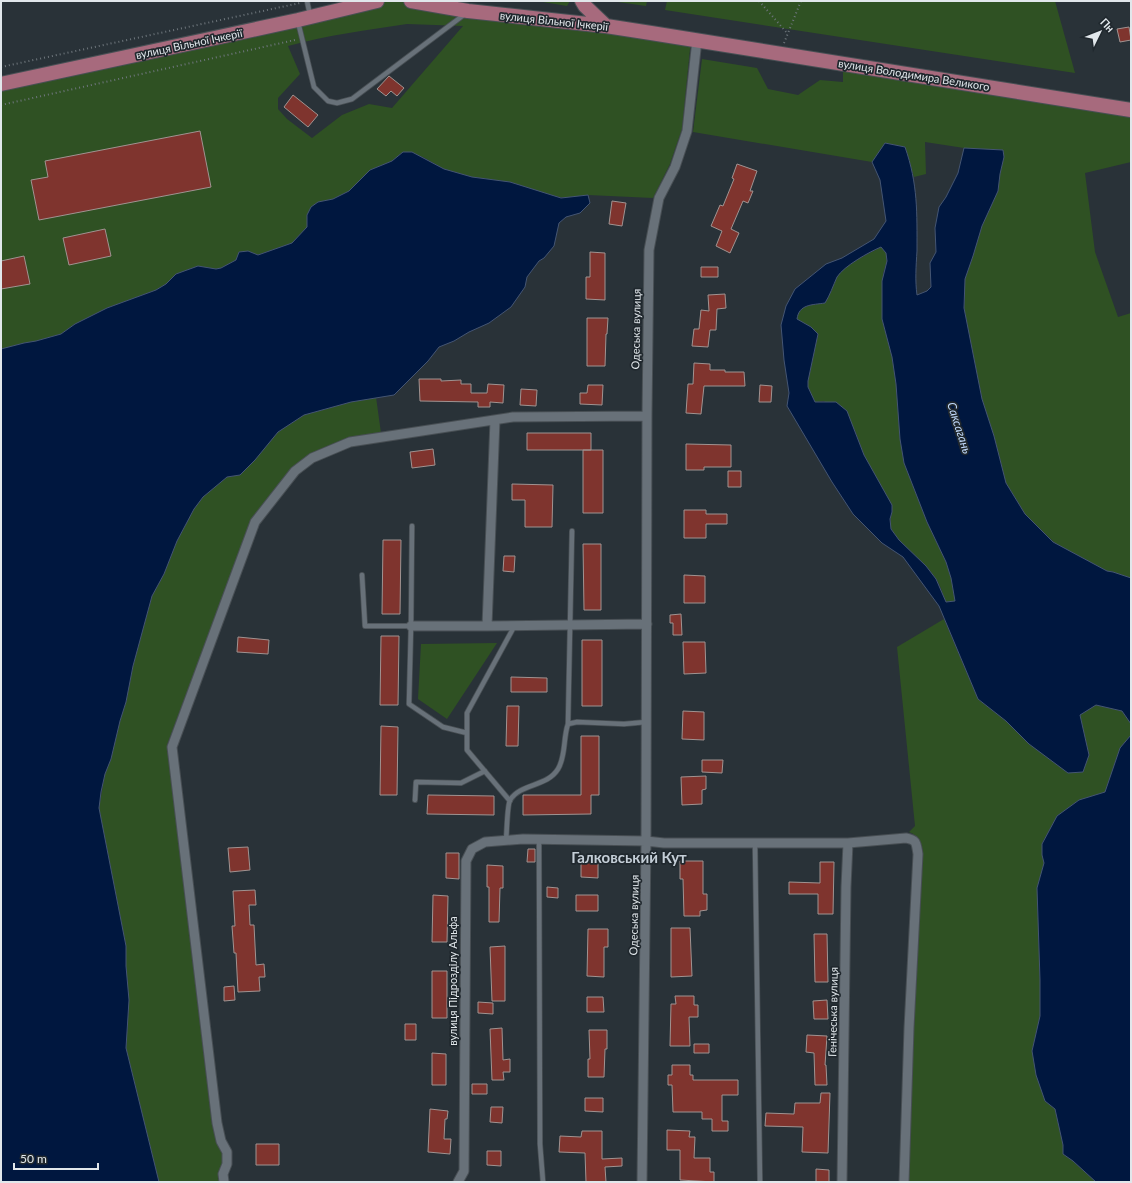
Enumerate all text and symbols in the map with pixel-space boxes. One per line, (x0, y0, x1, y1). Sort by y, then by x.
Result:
street label: вулиця Вільної Ічкерії (499, 8, 609, 33)
north arrow (1080, 12, 1120, 52)
text: Пн (1098, 15, 1117, 35)
street label: вулиця Вільної Ічкерії (134, 26, 244, 61)
street label: вулиця Володимира Великого (837, 56, 991, 93)
street label: Одеська вулиця (628, 289, 643, 369)
water label: Саксагань (944, 400, 975, 456)
district label: Галковський Кут (571, 848, 687, 866)
street label: Одеська вулиця (626, 875, 641, 955)
street label: вулиця Підрозділу Альфа (446, 916, 459, 1046)
street label: Генічеська вулиця (825, 967, 840, 1057)
scale bar (14, 1145, 98, 1171)
text: 50 m (20, 1151, 47, 1166)

